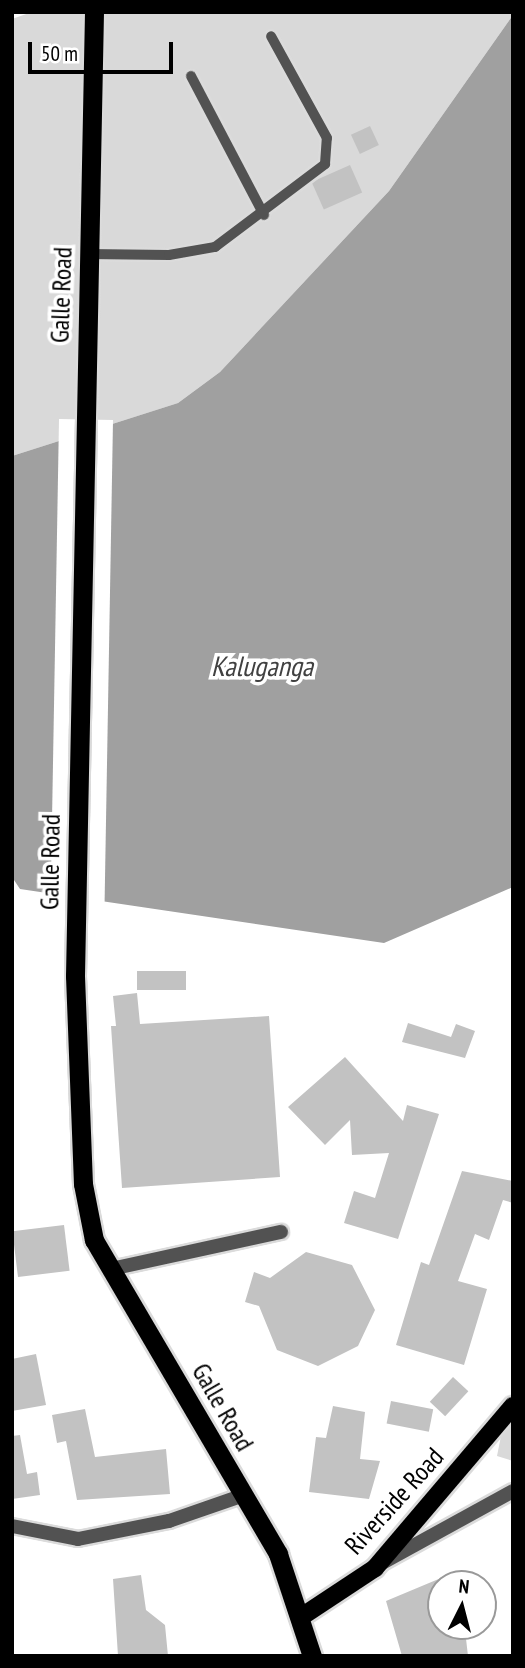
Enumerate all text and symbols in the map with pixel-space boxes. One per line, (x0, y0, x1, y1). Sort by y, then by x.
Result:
scale bar (32, 28, 177, 72)
text: 50 m (41, 40, 78, 67)
street label: Galle Road (44, 247, 78, 343)
water label: Kaluganga (211, 649, 313, 683)
street label: Galle Road (34, 814, 66, 910)
street label: Galle Road (186, 1358, 260, 1456)
street label: Riverside Road (338, 1441, 450, 1561)
north arrow (427, 1570, 497, 1640)
text: N (458, 1574, 470, 1599)

